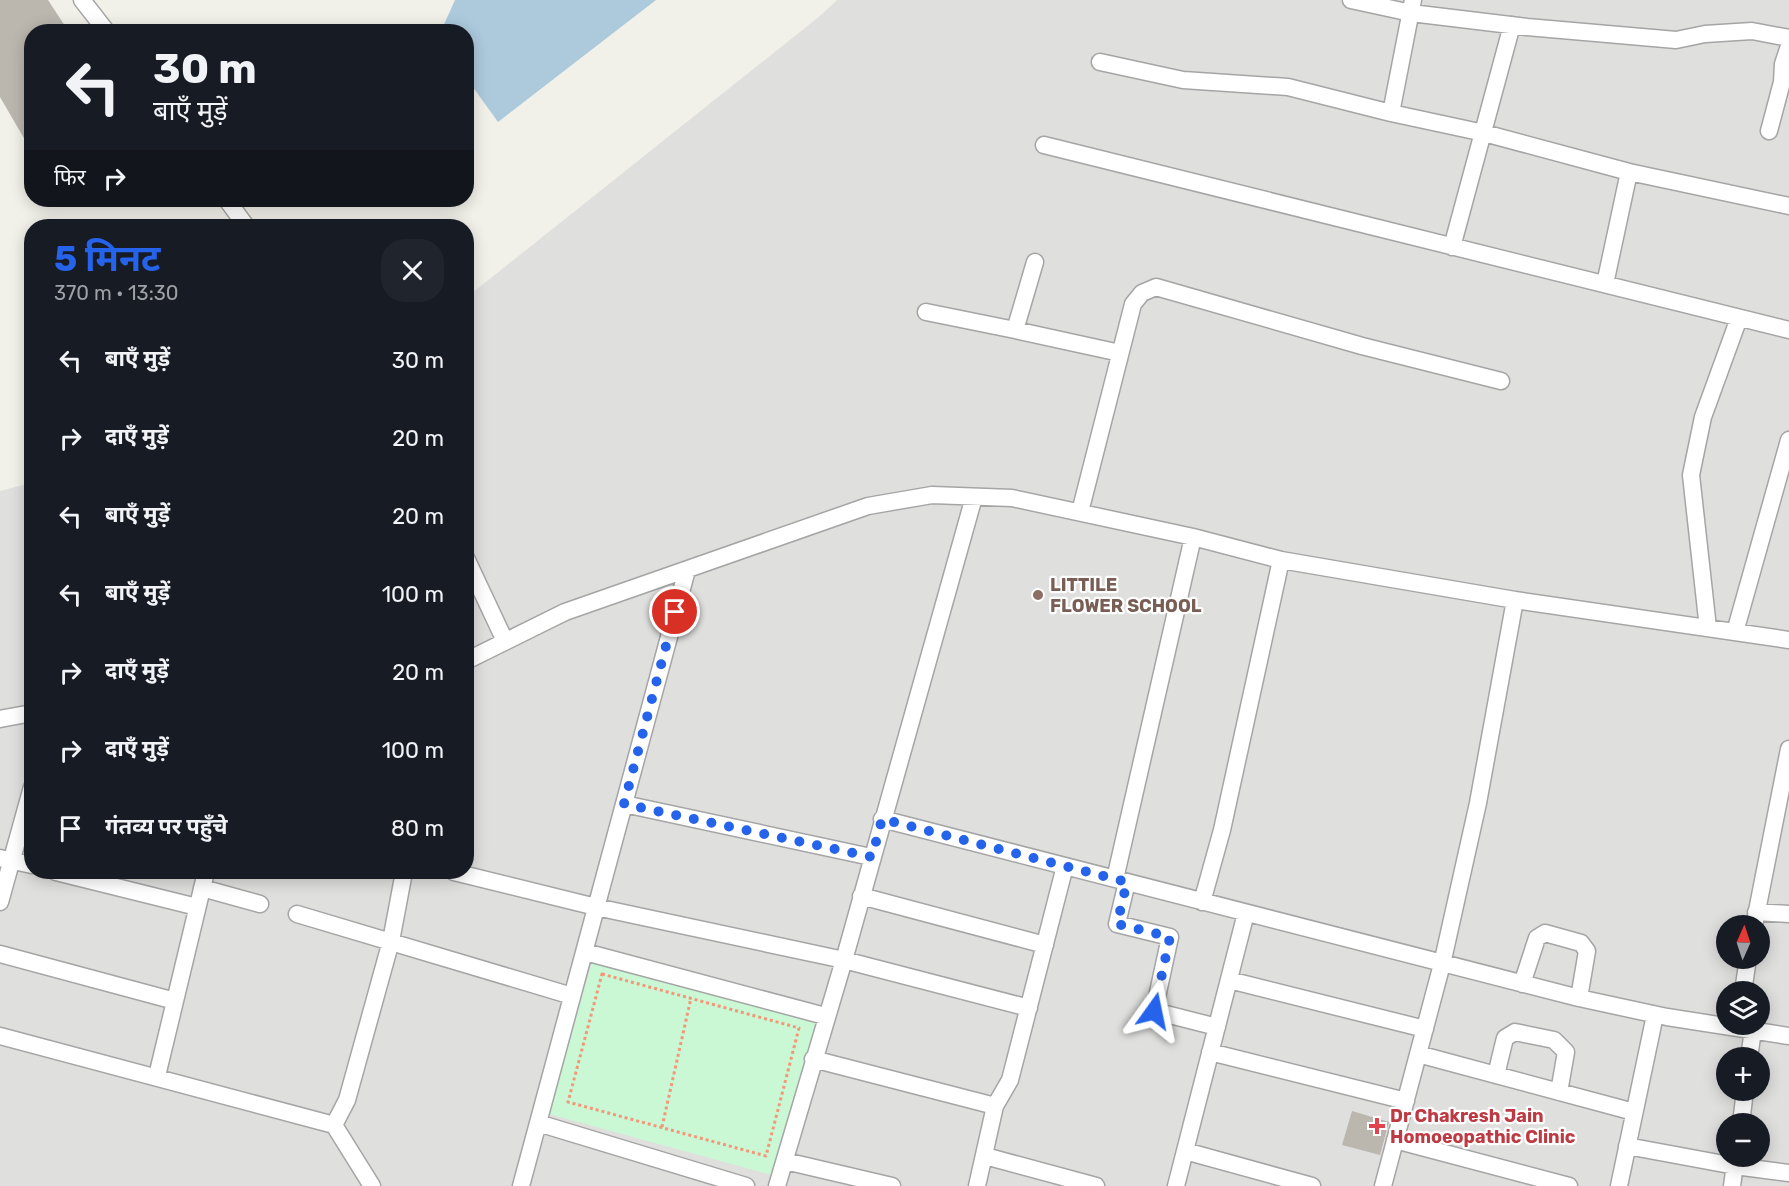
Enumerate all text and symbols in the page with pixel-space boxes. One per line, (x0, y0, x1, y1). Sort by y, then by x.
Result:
text: 30 m (153, 44, 257, 94)
icon: left (54, 48, 132, 126)
text: बाएँ मुड़ें (153, 95, 228, 127)
icon: right (98, 162, 131, 195)
text: फिर (54, 164, 86, 191)
text: 5 मिनट (54, 237, 161, 280)
button: close (381, 239, 444, 302)
text: 370 m · 13:30 (54, 281, 178, 305)
icon: left (54, 344, 87, 377)
text: बाएँ मुड़ें (105, 345, 170, 372)
text: 30 m (392, 347, 444, 374)
icon: right (54, 422, 87, 455)
text: दाएँ मुड़ें (105, 423, 169, 450)
text: 20 m (392, 425, 444, 452)
icon: left (54, 500, 87, 533)
text: बाएँ मुड़ें (105, 501, 170, 528)
text: 20 m (392, 503, 444, 530)
place label: LITTILE FLOWER SCHOOL (1050, 574, 1202, 617)
icon: left (54, 578, 87, 611)
text: बाएँ मुड़ें (105, 579, 170, 606)
text: 100 m (382, 581, 444, 608)
pin (649, 586, 700, 637)
marker: LITTILE FLOWER SCHOOL (1031, 588, 1045, 602)
icon: arrive (658, 595, 691, 628)
icon: right (54, 656, 87, 689)
text: दाएँ मुड़ें (105, 657, 169, 684)
text: 20 m (392, 659, 444, 686)
icon: right (54, 734, 87, 767)
text: दाएँ मुड़ें (105, 735, 169, 762)
text: 100 m (382, 737, 444, 764)
icon: arrive (54, 812, 87, 845)
text: गंतव्य पर पहुँचे (105, 813, 227, 840)
text: 80 m (391, 815, 444, 842)
north arrow (1716, 915, 1770, 969)
map controls (1716, 915, 1770, 1167)
position arrow (1122, 979, 1186, 1043)
button: layers (1716, 981, 1770, 1035)
button: + (1716, 1047, 1770, 1101)
place label: Dr Chakresh Jain Homoeopathic Clinic (1390, 1105, 1576, 1148)
button: − (1716, 1113, 1770, 1167)
marker: Dr Chakresh Jain Homoeopathic Clinic (1368, 1117, 1386, 1135)

